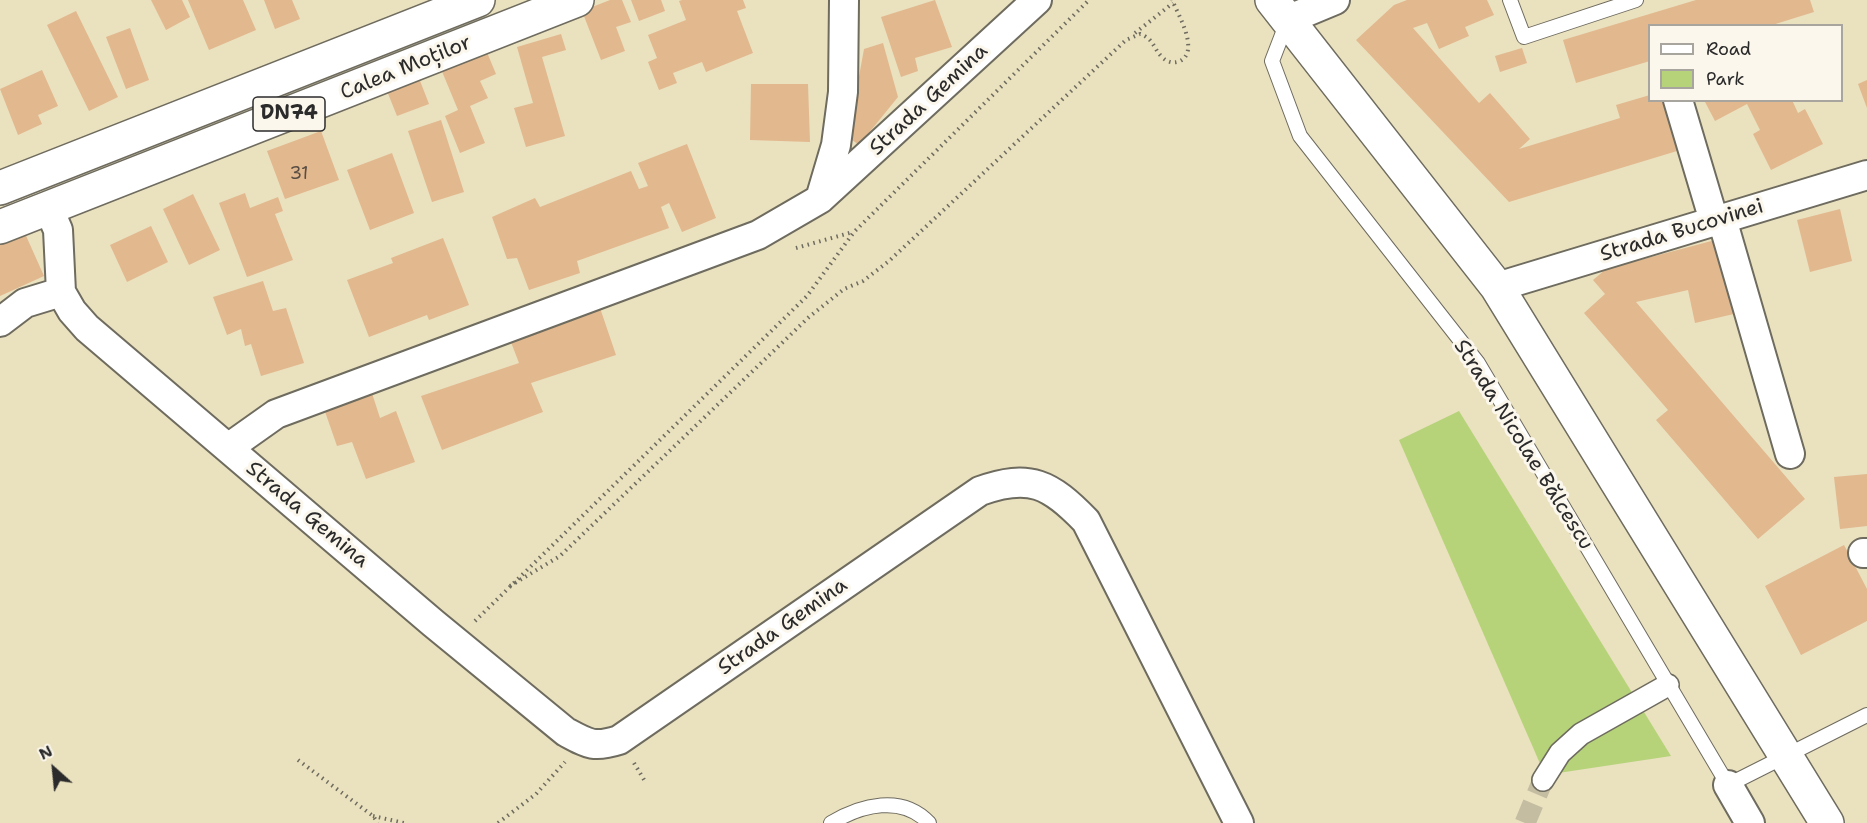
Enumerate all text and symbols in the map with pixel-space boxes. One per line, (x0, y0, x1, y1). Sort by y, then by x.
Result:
legend (1648, 24, 1843, 102)
street label: Calea Moților (337, 30, 475, 106)
text: Road (1706, 37, 1751, 61)
street label: Strada Gemina (865, 39, 993, 161)
text: Park (1706, 67, 1745, 91)
road number: DN74 (253, 97, 325, 131)
house number: 31 (289, 163, 309, 185)
street label: Strada Bucovinei (1597, 194, 1767, 268)
street label: Strada Nicolae Bălcescu (1448, 335, 1598, 555)
street label: Strada Gemina (241, 456, 373, 574)
street label: Strada Gemina (713, 573, 853, 681)
north arrow (24, 739, 84, 799)
text: N (35, 740, 56, 765)

